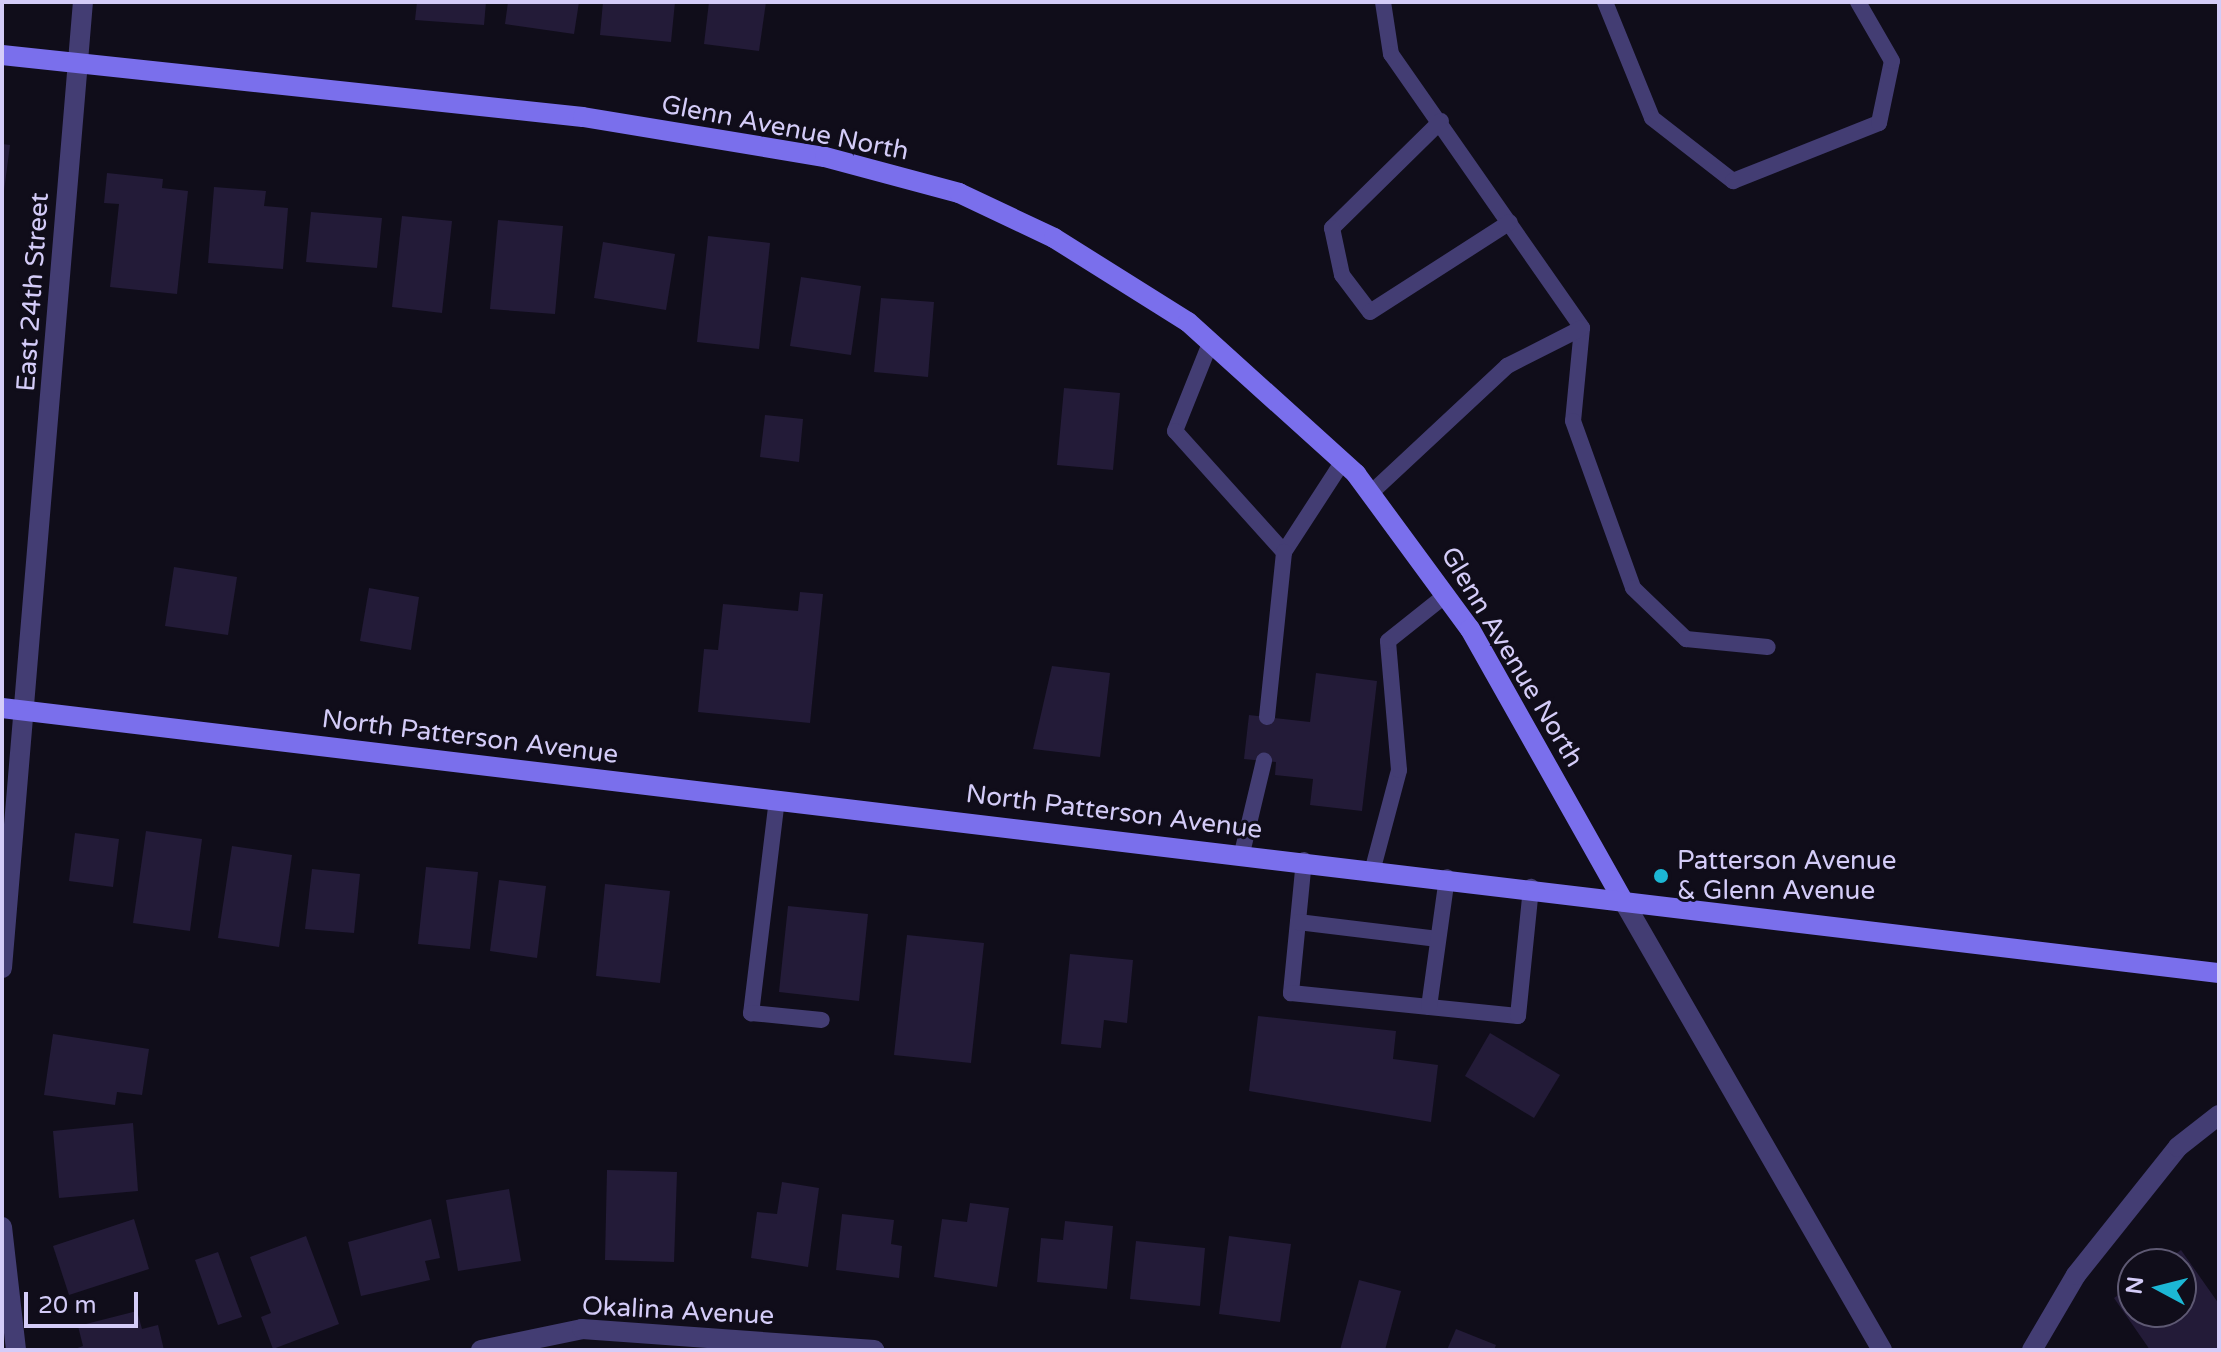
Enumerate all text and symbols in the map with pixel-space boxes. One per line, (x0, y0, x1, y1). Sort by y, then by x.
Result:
street label: Glenn Avenue North (659, 89, 911, 167)
street label: East 24th Street (10, 191, 56, 393)
street label: Glenn Avenue North (1434, 541, 1590, 773)
street label: North Patterson Avenue (320, 703, 620, 771)
street label: North Patterson Avenue (964, 778, 1264, 846)
place label: Patterson Avenue & Glenn Avenue (1677, 845, 1896, 906)
marker: Patterson Avenue & Glenn Avenue (1652, 867, 1670, 885)
north arrow (2117, 1248, 2197, 1328)
text: N (2121, 1275, 2149, 1296)
scale bar (28, 1276, 142, 1326)
street label: Okalina Avenue (581, 1290, 775, 1332)
text: 20 m (38, 1291, 96, 1320)

